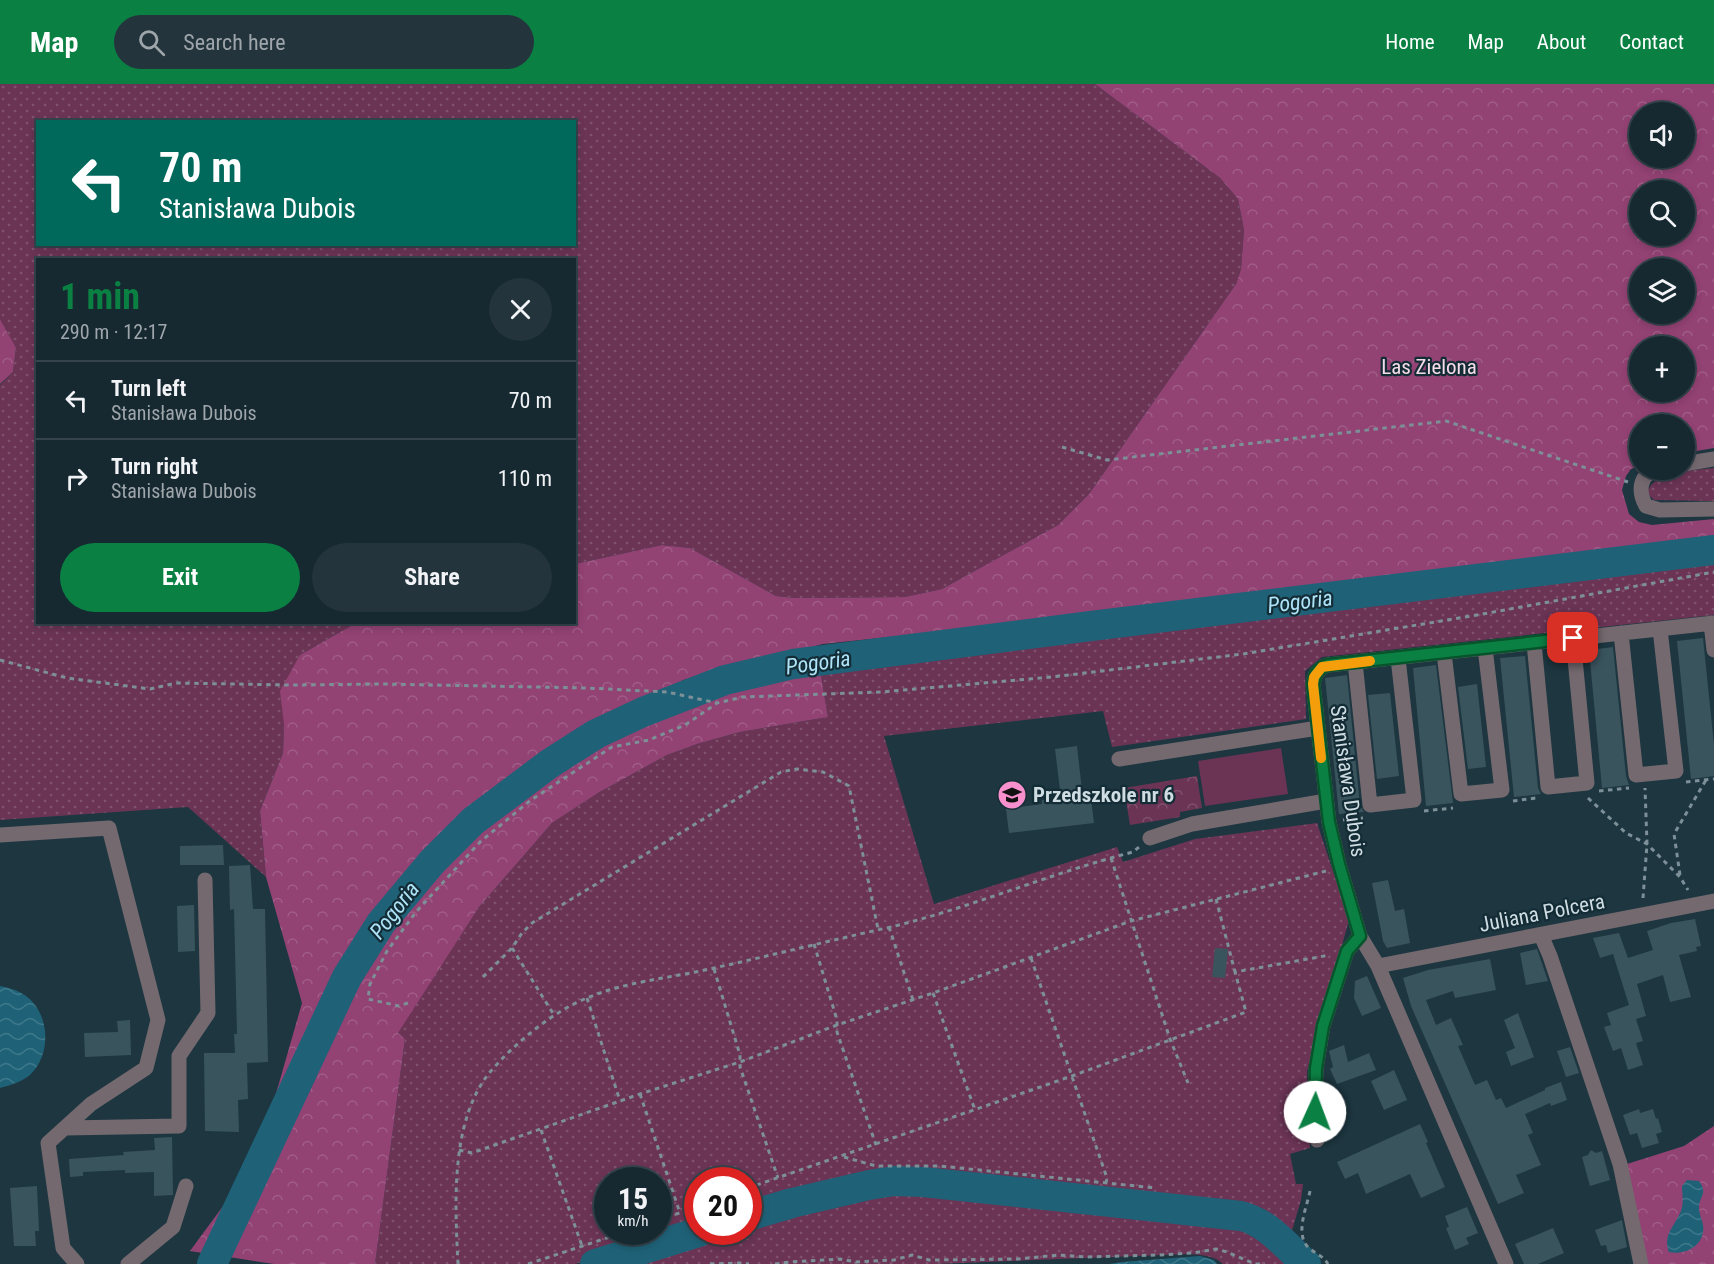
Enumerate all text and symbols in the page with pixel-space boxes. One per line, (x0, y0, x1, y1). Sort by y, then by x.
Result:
search box (114, 15, 534, 69)
text: Map (30, 26, 78, 59)
icon: search (135, 26, 168, 59)
text: Search here (183, 30, 286, 55)
text: Home (1385, 30, 1435, 54)
text: Map (1468, 30, 1504, 54)
text: About (1537, 30, 1586, 54)
text: Contact (1619, 30, 1684, 54)
map controls (1629, 102, 1695, 480)
button: sound (1629, 102, 1695, 168)
text: 70 m (159, 143, 242, 192)
icon: left (60, 144, 138, 222)
button: search (1629, 180, 1695, 246)
text: Stanisława Dubois (159, 193, 356, 225)
button: layers (1629, 258, 1695, 324)
text: 1 min (60, 276, 140, 318)
button: close (489, 278, 552, 341)
text: 290 m · 12:17 (60, 320, 167, 344)
button: + (1629, 336, 1695, 402)
park label: Las Zielona (1381, 355, 1477, 379)
text: Turn left (111, 376, 186, 401)
icon: left (60, 384, 93, 417)
text: 70 m (509, 388, 552, 413)
text: Stanisława Dubois (111, 401, 257, 425)
button: − (1629, 414, 1695, 480)
text: Turn right (111, 454, 198, 479)
icon: right (60, 462, 93, 495)
text: 110 m (498, 466, 552, 491)
text: Stanisława Dubois (111, 479, 257, 503)
button: Exit (60, 543, 300, 612)
button: Share (312, 543, 552, 612)
water label: Pogoria (1266, 585, 1334, 618)
pin (1547, 612, 1598, 663)
icon: arrive (1556, 621, 1589, 654)
water label: Pogoria (784, 646, 852, 679)
street label: Stanisława Dubois (1325, 704, 1371, 858)
school or university icon: Przedszkole nr 6 (996, 779, 1028, 811)
place label: Przedszkole nr 6 (1033, 783, 1174, 807)
water label: Pogoria (364, 877, 424, 944)
street label: Juliana Polcera (1477, 889, 1607, 937)
position arrow (1283, 1080, 1347, 1144)
speed limit sign: 20 (684, 1167, 762, 1245)
text: 15 (618, 1181, 648, 1216)
text: km/h (618, 1212, 648, 1230)

